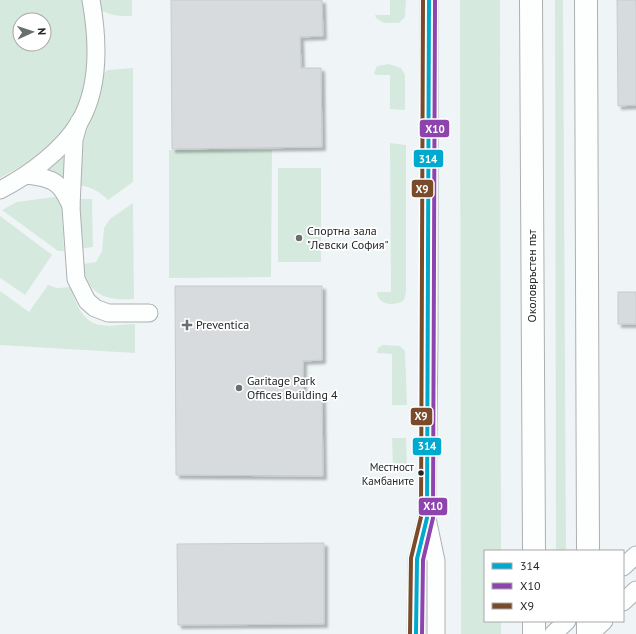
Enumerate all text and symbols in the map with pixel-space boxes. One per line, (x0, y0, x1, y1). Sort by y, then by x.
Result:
north arrow (12, 12, 52, 52)
text: N (35, 27, 49, 35)
line badge: Х10 (419, 119, 450, 138)
text: Х10 (425, 122, 445, 136)
line badge: 314 (413, 149, 444, 168)
text: 314 (419, 152, 438, 166)
line badge: Х9 (411, 179, 434, 198)
text: Х9 (415, 182, 429, 196)
place label: Спортна зала "Левски София" (307, 223, 389, 252)
street label: Околовръстен път (524, 229, 539, 323)
marker: Спортна зала "Левски София" (294, 233, 304, 243)
place label: Preventica (196, 317, 249, 332)
marker: Preventica (181, 319, 193, 331)
place label: Garitage Park Offices Building 4 (247, 373, 338, 402)
marker: Garitage Park Offices Building 4 (234, 383, 244, 393)
line badge: Х9 (410, 407, 433, 426)
text: Х9 (414, 409, 428, 423)
line badge: 314 (412, 437, 442, 456)
text: 314 (418, 439, 437, 453)
place label: Местност Камбаните (362, 460, 415, 488)
marker: Местност Камбаните (416, 468, 426, 478)
line badge: Х10 (418, 497, 448, 516)
text: Х10 (423, 499, 443, 513)
legend (484, 550, 624, 622)
text: 314 (520, 558, 540, 573)
text: Х10 (520, 578, 541, 593)
text: Х9 (520, 598, 534, 613)

